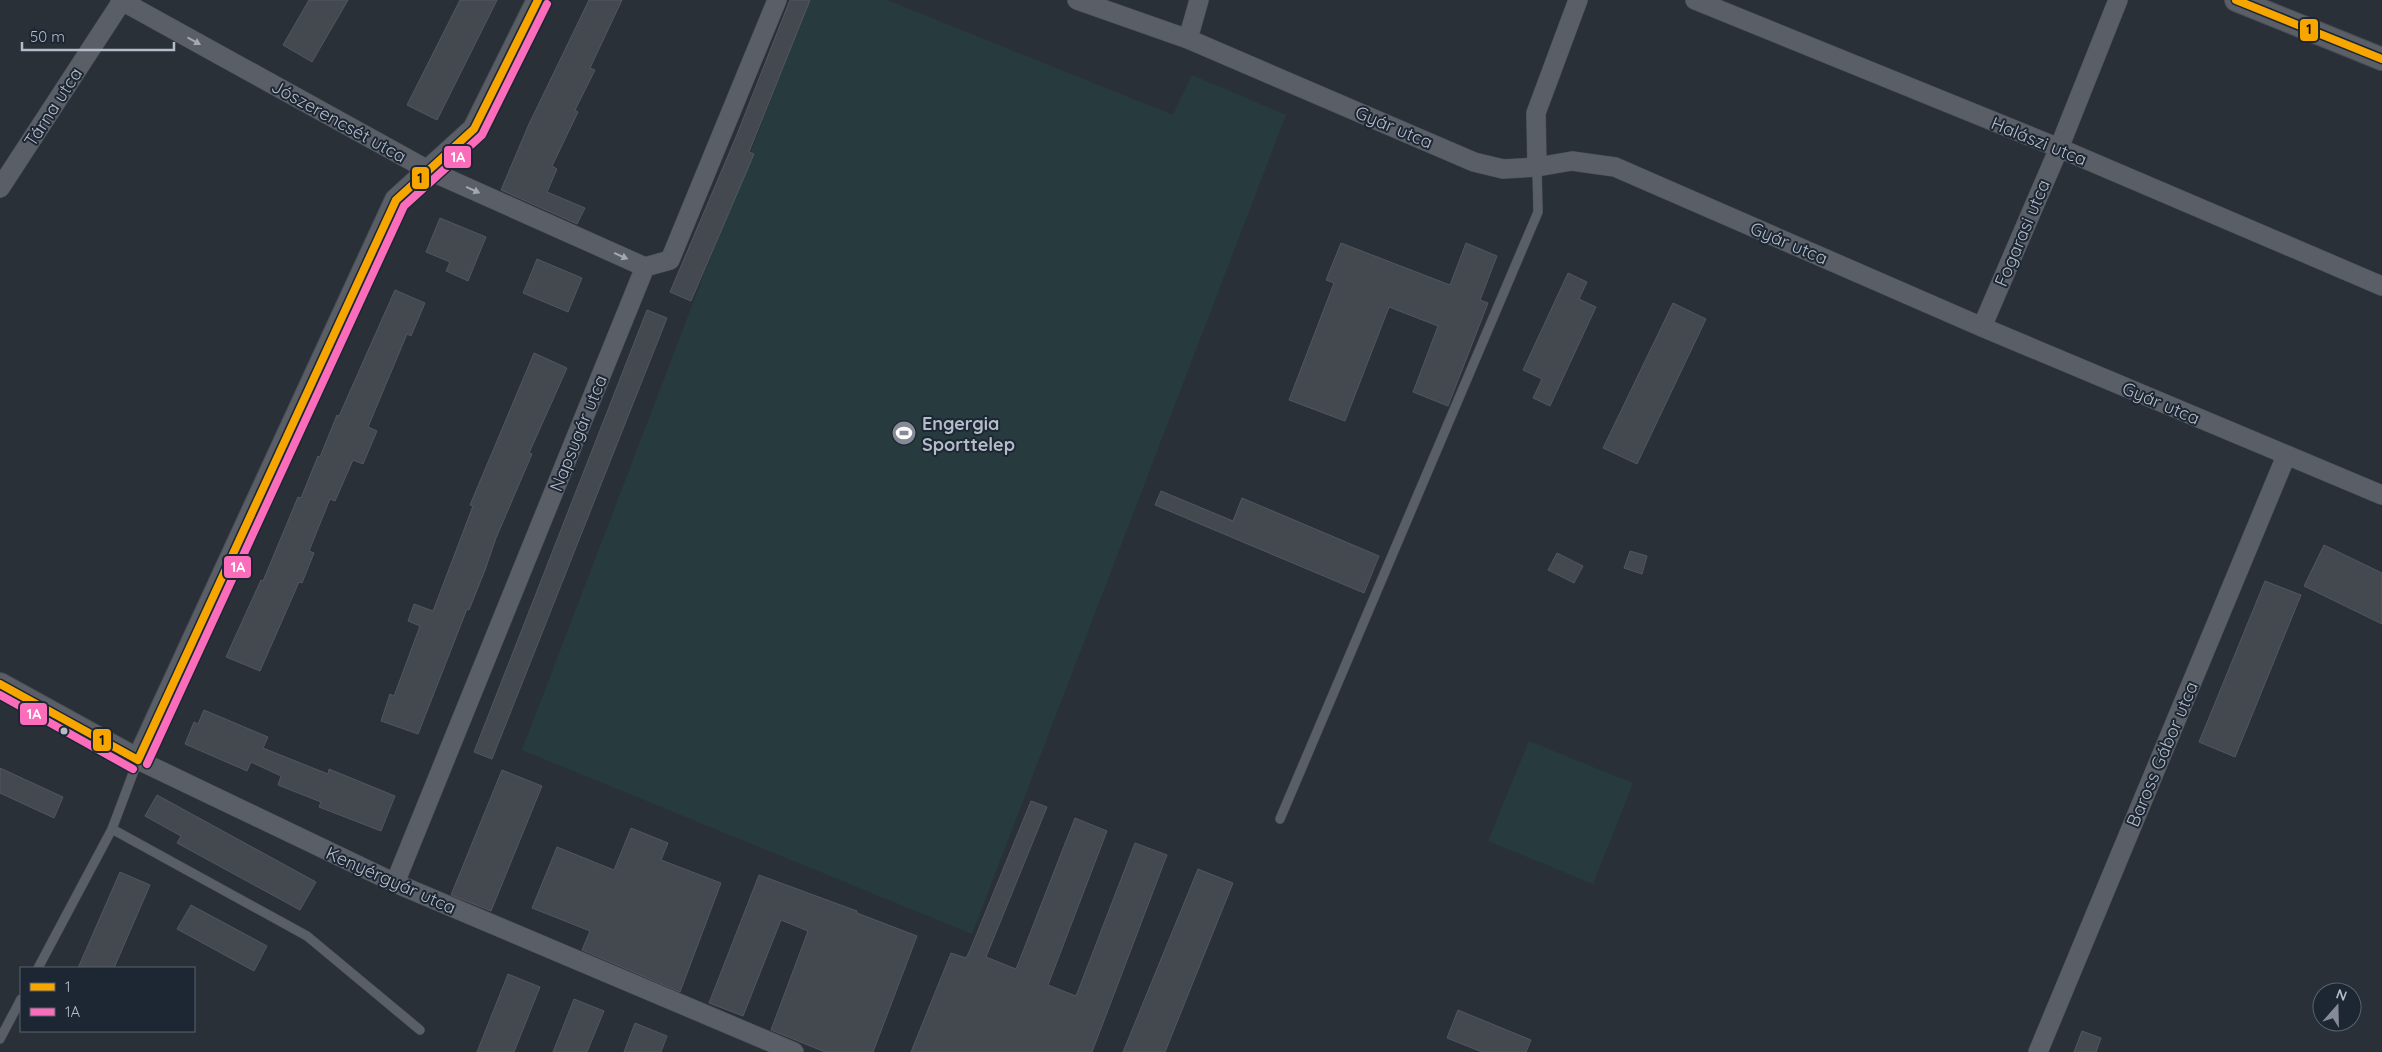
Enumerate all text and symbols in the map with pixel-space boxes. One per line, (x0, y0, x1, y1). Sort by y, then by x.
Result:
line badge: 1 (2299, 18, 2319, 42)
scale bar (22, 20, 175, 52)
text: 1 (2306, 20, 2312, 38)
text: 50 m (30, 27, 65, 46)
one-way arrow (187, 36, 200, 45)
street label: Tárna utca (19, 63, 87, 151)
street label: Jószerencsét utca (267, 74, 411, 168)
street label: Gyár utca (1352, 100, 1436, 154)
street label: Halászi utca (1988, 111, 2090, 171)
line badge: 1A (443, 145, 472, 169)
text: 1A (451, 148, 465, 166)
line badge: 1 (411, 166, 430, 190)
text: 1 (417, 169, 423, 187)
street label: Fogarasi utca (1989, 176, 2055, 290)
one-way arrow (466, 186, 480, 194)
street label: Gyár utca (1747, 216, 1831, 270)
one-way arrow (614, 253, 628, 261)
street label: Napsugár utca (544, 371, 612, 495)
street label: Gyár utca (2119, 376, 2203, 430)
place label: Engergia Sporttelep (922, 412, 1015, 456)
sports icon: Engergia Sporttelep (891, 420, 917, 446)
line badge: 1A (223, 555, 252, 579)
text: 1A (231, 558, 245, 576)
street label: Baross Gábor utca (2121, 678, 2203, 830)
line badge: 1A (19, 702, 48, 726)
text: 1A (27, 705, 41, 723)
unlabelled marker (59, 726, 69, 736)
line badge: 1 (92, 728, 112, 752)
text: 1 (99, 731, 105, 749)
street label: Kenyérgyár utca (322, 841, 460, 919)
legend (20, 967, 195, 1032)
text: 1 (65, 977, 71, 996)
north arrow (2312, 982, 2362, 1032)
text: N (2334, 985, 2349, 1005)
text: 1A (65, 1002, 81, 1021)

